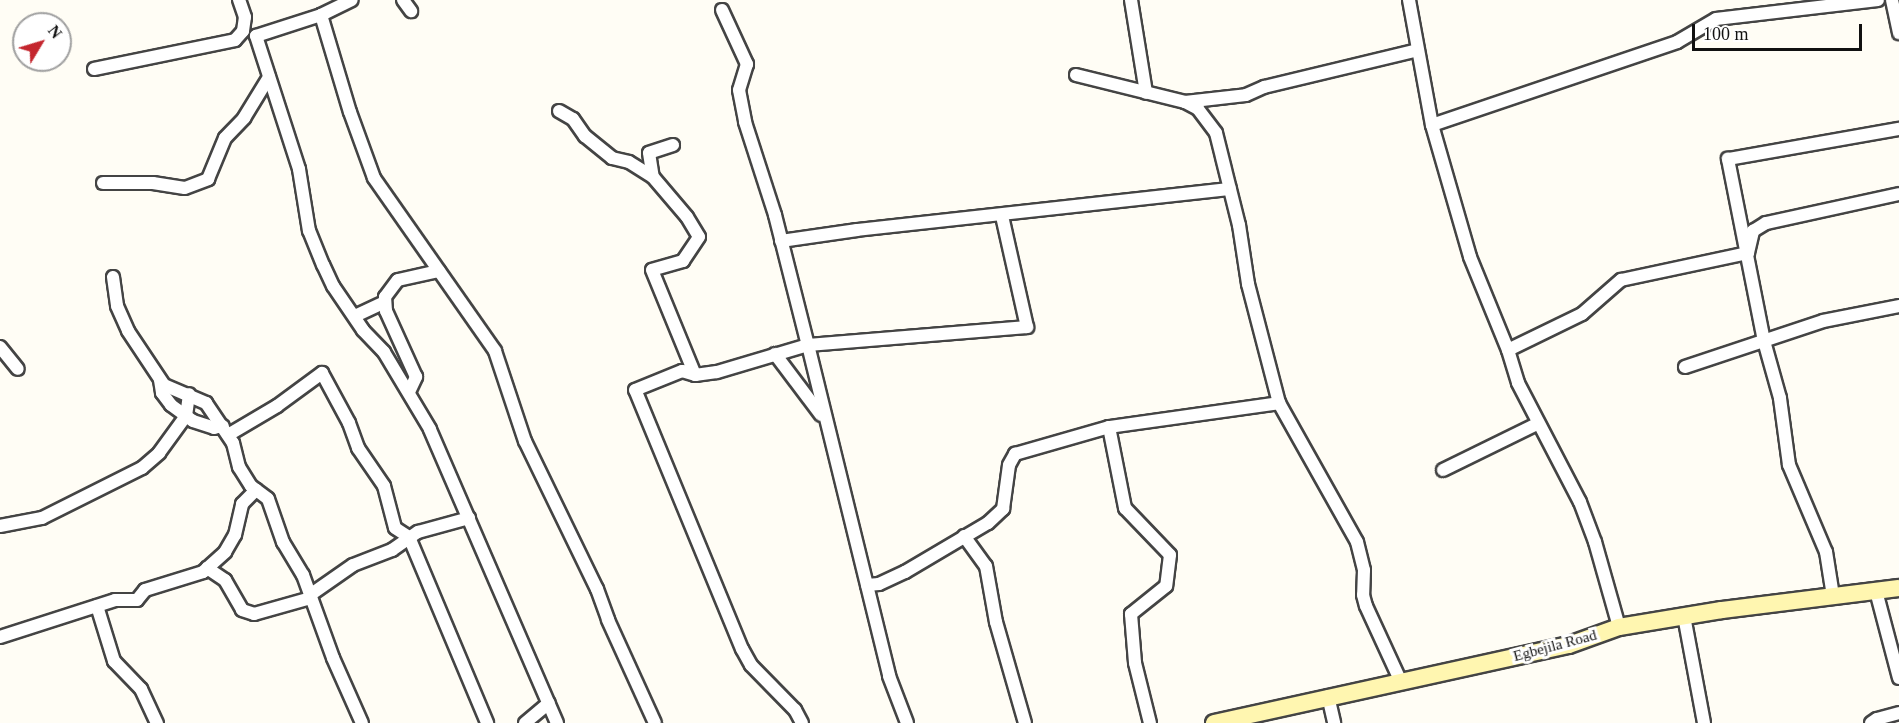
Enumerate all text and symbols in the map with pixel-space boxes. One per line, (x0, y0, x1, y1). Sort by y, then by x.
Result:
north arrow (12, 12, 72, 72)
scale bar (1695, 12, 1864, 50)
text: N (45, 22, 65, 42)
text: 100 m (1703, 24, 1749, 44)
street label: Egbejila Road (1511, 626, 1599, 666)

